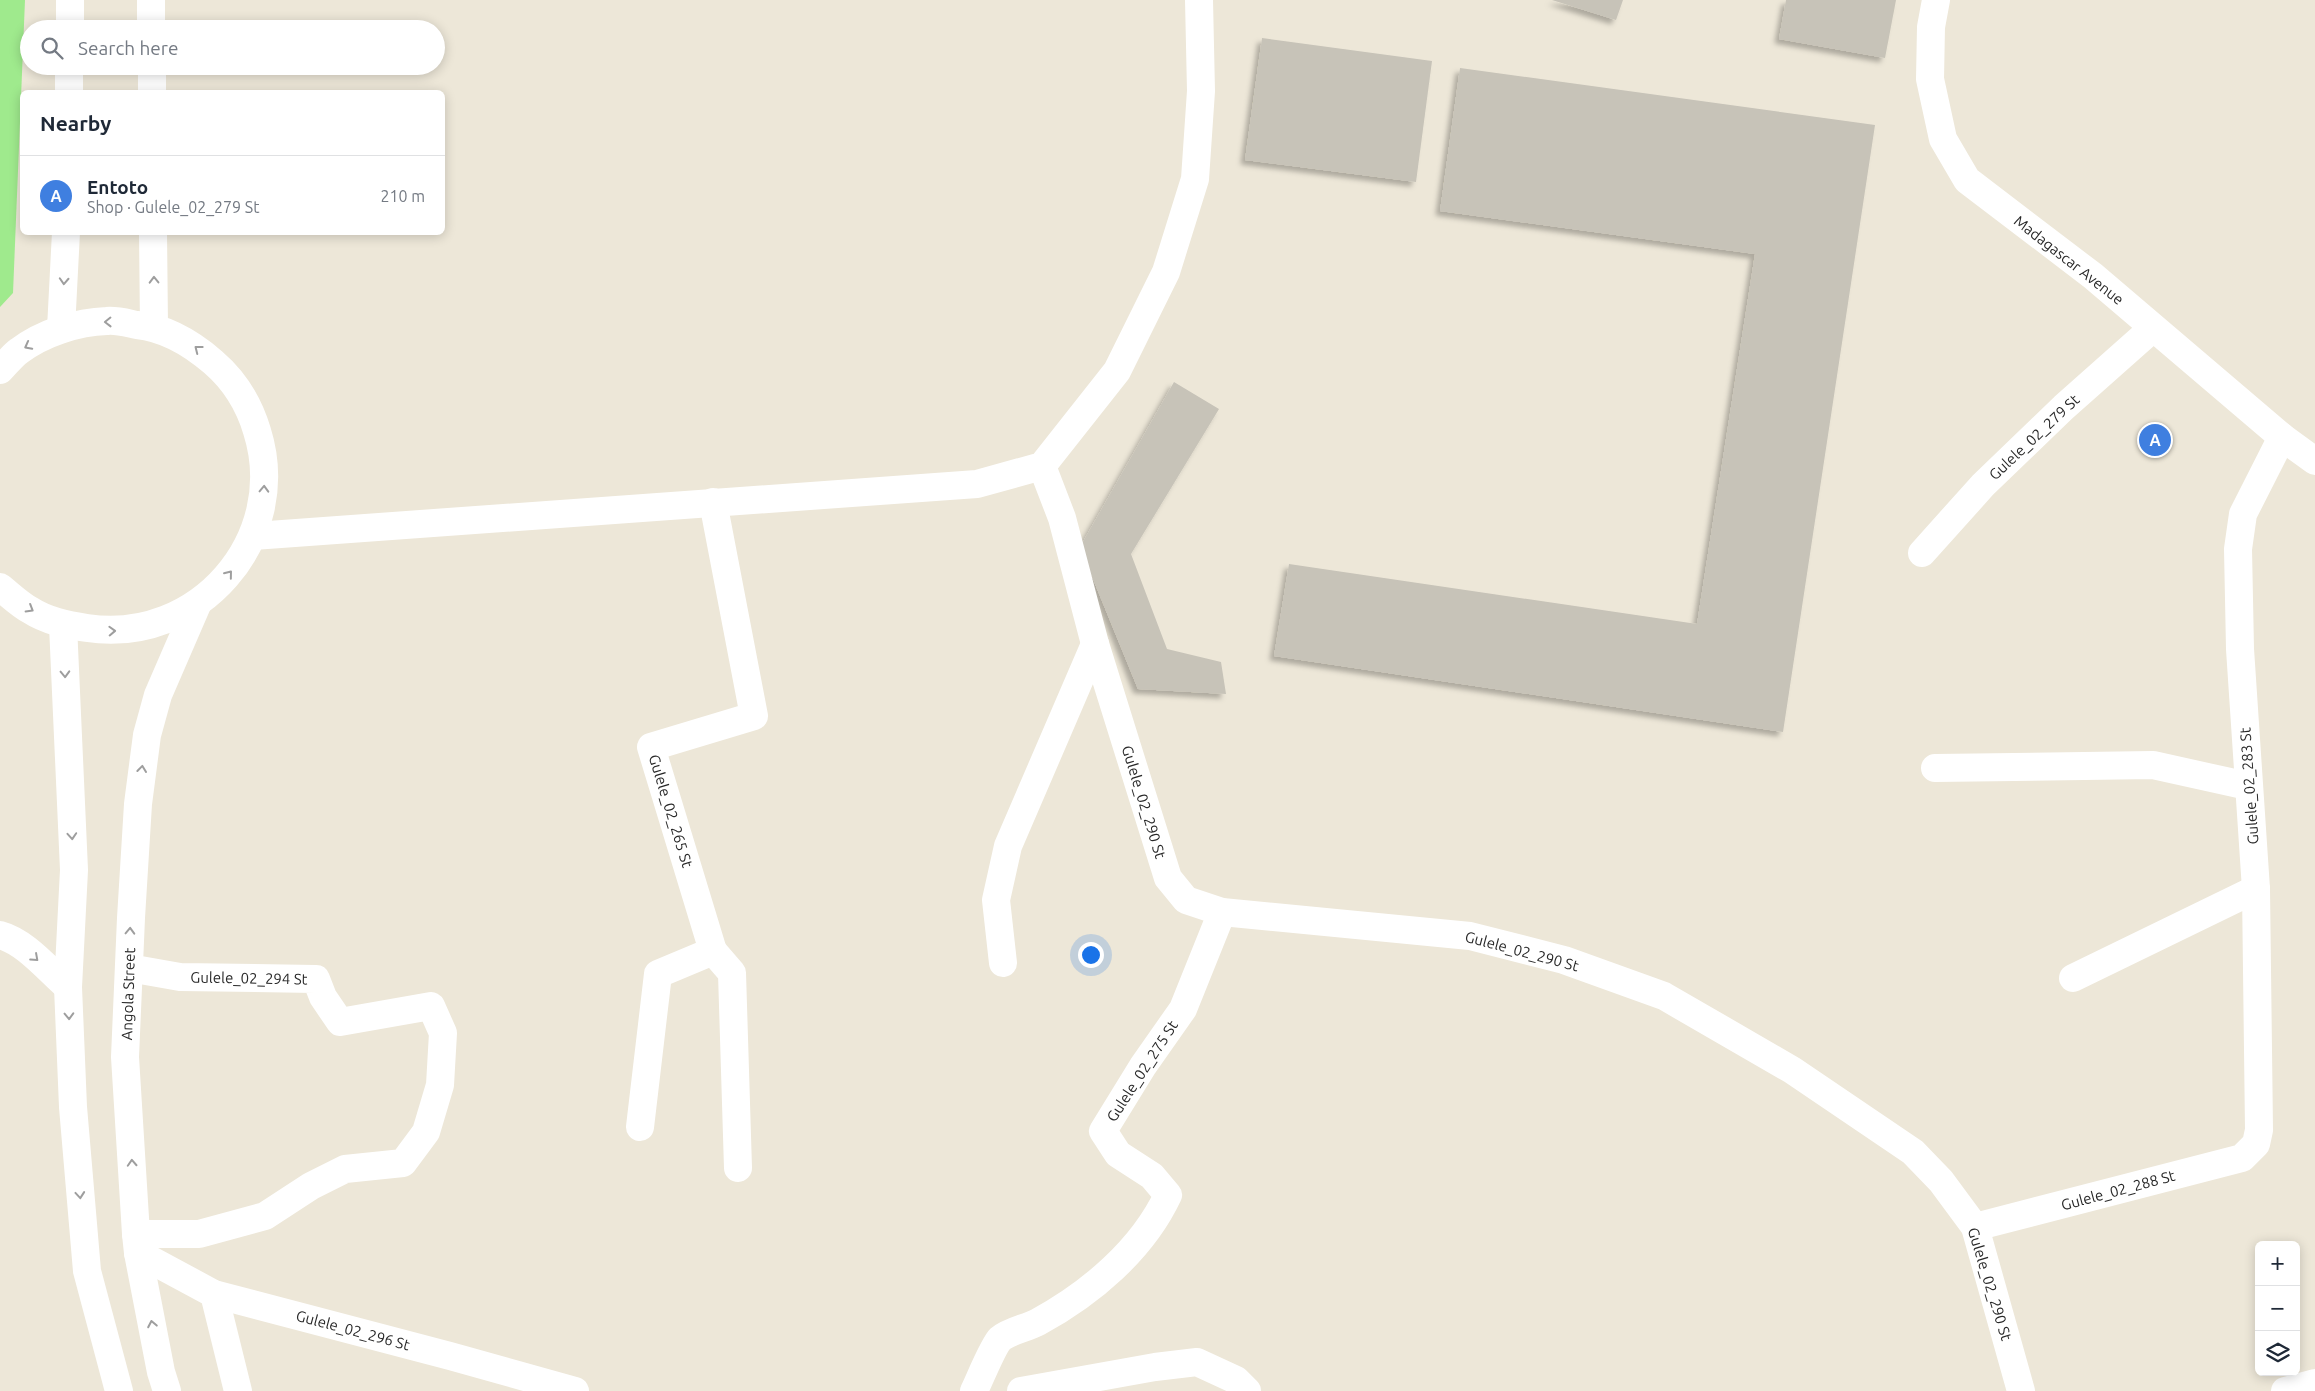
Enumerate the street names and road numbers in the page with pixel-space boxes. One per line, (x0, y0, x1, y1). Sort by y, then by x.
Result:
street label: Madagascar Avenue (2011, 212, 2127, 308)
street label: Gulele_02_279 St (1985, 391, 2083, 483)
street label: Gulele_02_283 St (2236, 727, 2262, 845)
street label: Gulele_02_290 St (1119, 743, 1169, 861)
street label: Gulele_02_265 St (646, 752, 696, 870)
street label: Gulele_02_290 St (1463, 928, 1581, 974)
street label: Angola Street (118, 947, 138, 1041)
street label: Gulele_02_294 St (190, 968, 308, 988)
street label: Gulele_02_275 St (1103, 1017, 1181, 1125)
street label: Gulele_02_288 St (2059, 1167, 2177, 1213)
street label: Gulele_02_290 St (1965, 1225, 2015, 1343)
street label: Gulele_02_296 St (294, 1307, 412, 1353)

